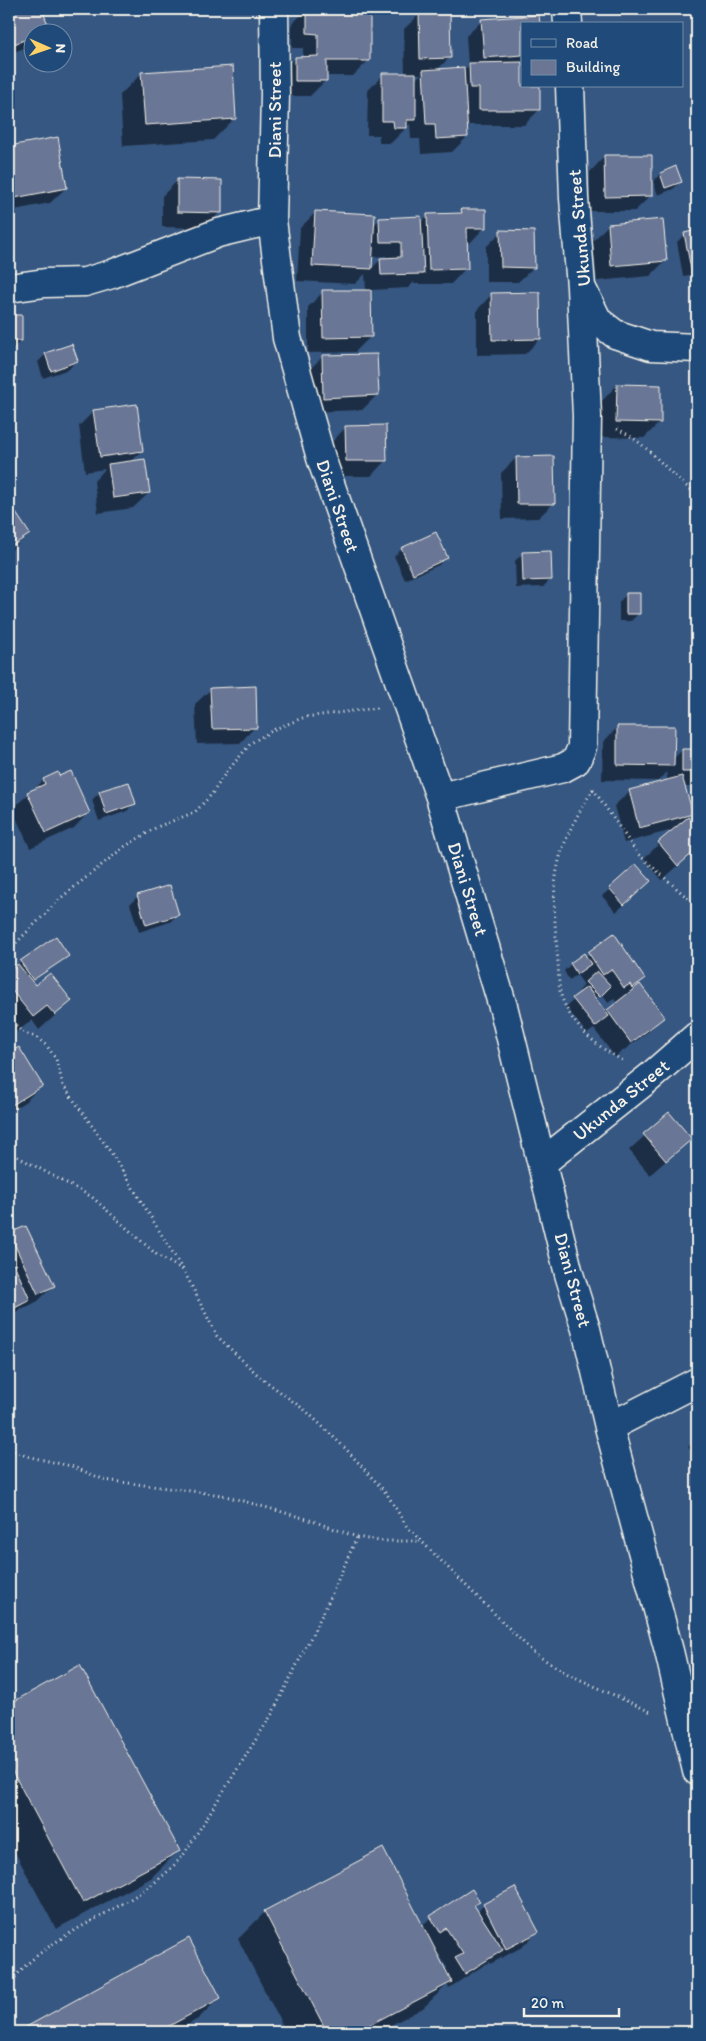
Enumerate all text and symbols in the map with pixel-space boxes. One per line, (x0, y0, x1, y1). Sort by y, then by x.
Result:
north arrow (22, 22, 72, 72)
legend (521, 22, 684, 88)
text: Road (566, 34, 599, 52)
text: N (52, 43, 69, 53)
text: Building (566, 58, 620, 76)
street label: Diani Street (263, 61, 286, 159)
street label: Ukunda Street (562, 169, 596, 287)
street label: Diani Street (311, 456, 365, 556)
street label: Diani Street (443, 839, 493, 939)
street label: Ukunda Street (568, 1054, 674, 1146)
street label: Diani Street (549, 1230, 597, 1330)
scale bar (524, 1986, 618, 2018)
text: 20 m (531, 1994, 565, 2012)

